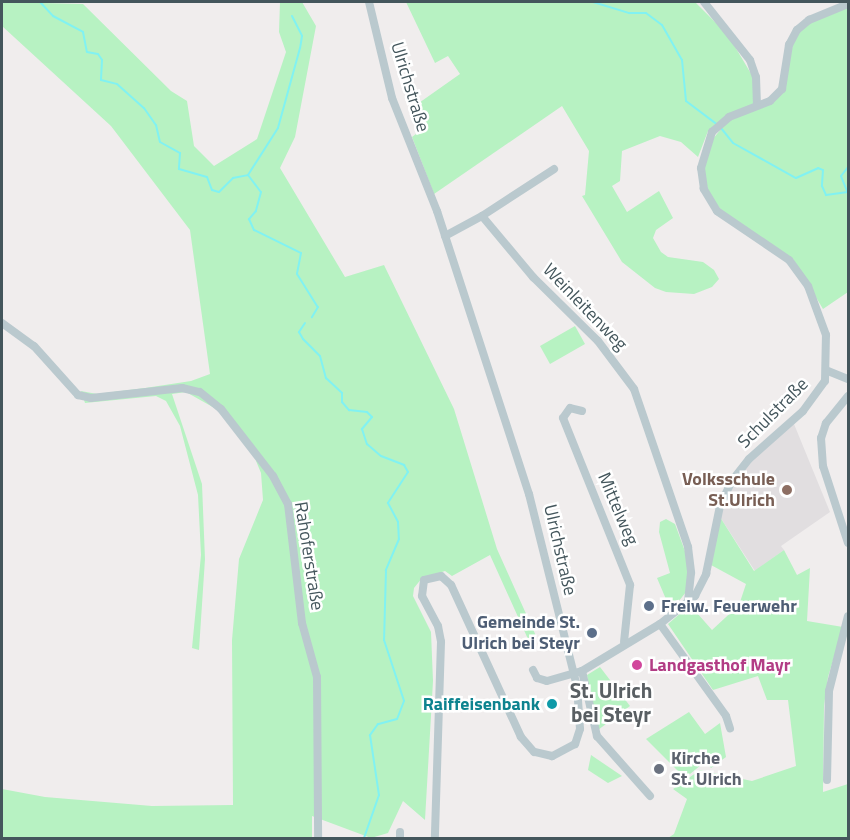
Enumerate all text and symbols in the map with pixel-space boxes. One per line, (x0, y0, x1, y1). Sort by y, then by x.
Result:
street label: Ulrichstraße (386, 39, 434, 135)
street label: Weinleitenweg (538, 259, 632, 355)
street label: Schulstraße (733, 373, 813, 453)
street label: Mittelweg (593, 469, 643, 549)
place label: Volksschule St.Ulrich (682, 469, 775, 512)
marker: Volksschule St.Ulrich (780, 483, 794, 497)
street label: Rahoferstraße (290, 500, 328, 612)
street label: Ulrichstraße (539, 502, 581, 598)
place label: Freiw. Feuerwehr (661, 595, 797, 617)
marker: Freiw. Feuerwehr (642, 599, 656, 613)
place label: Gemeinde St. Ulrich bei Steyr (462, 612, 580, 654)
marker: Gemeinde St. Ulrich bei Steyr (585, 626, 599, 640)
place label: Landgasthof Mayr (649, 654, 791, 676)
marker: Landgasthof Mayr (630, 658, 644, 672)
district label: St. Ulrich bei Steyr (570, 677, 652, 727)
place label: Raiffeisenbank (423, 693, 540, 715)
marker: Raiffeisenbank (545, 697, 559, 711)
place label: Kirche St. Ulrich (671, 748, 742, 790)
marker: Kirche St. Ulrich (652, 762, 666, 776)

